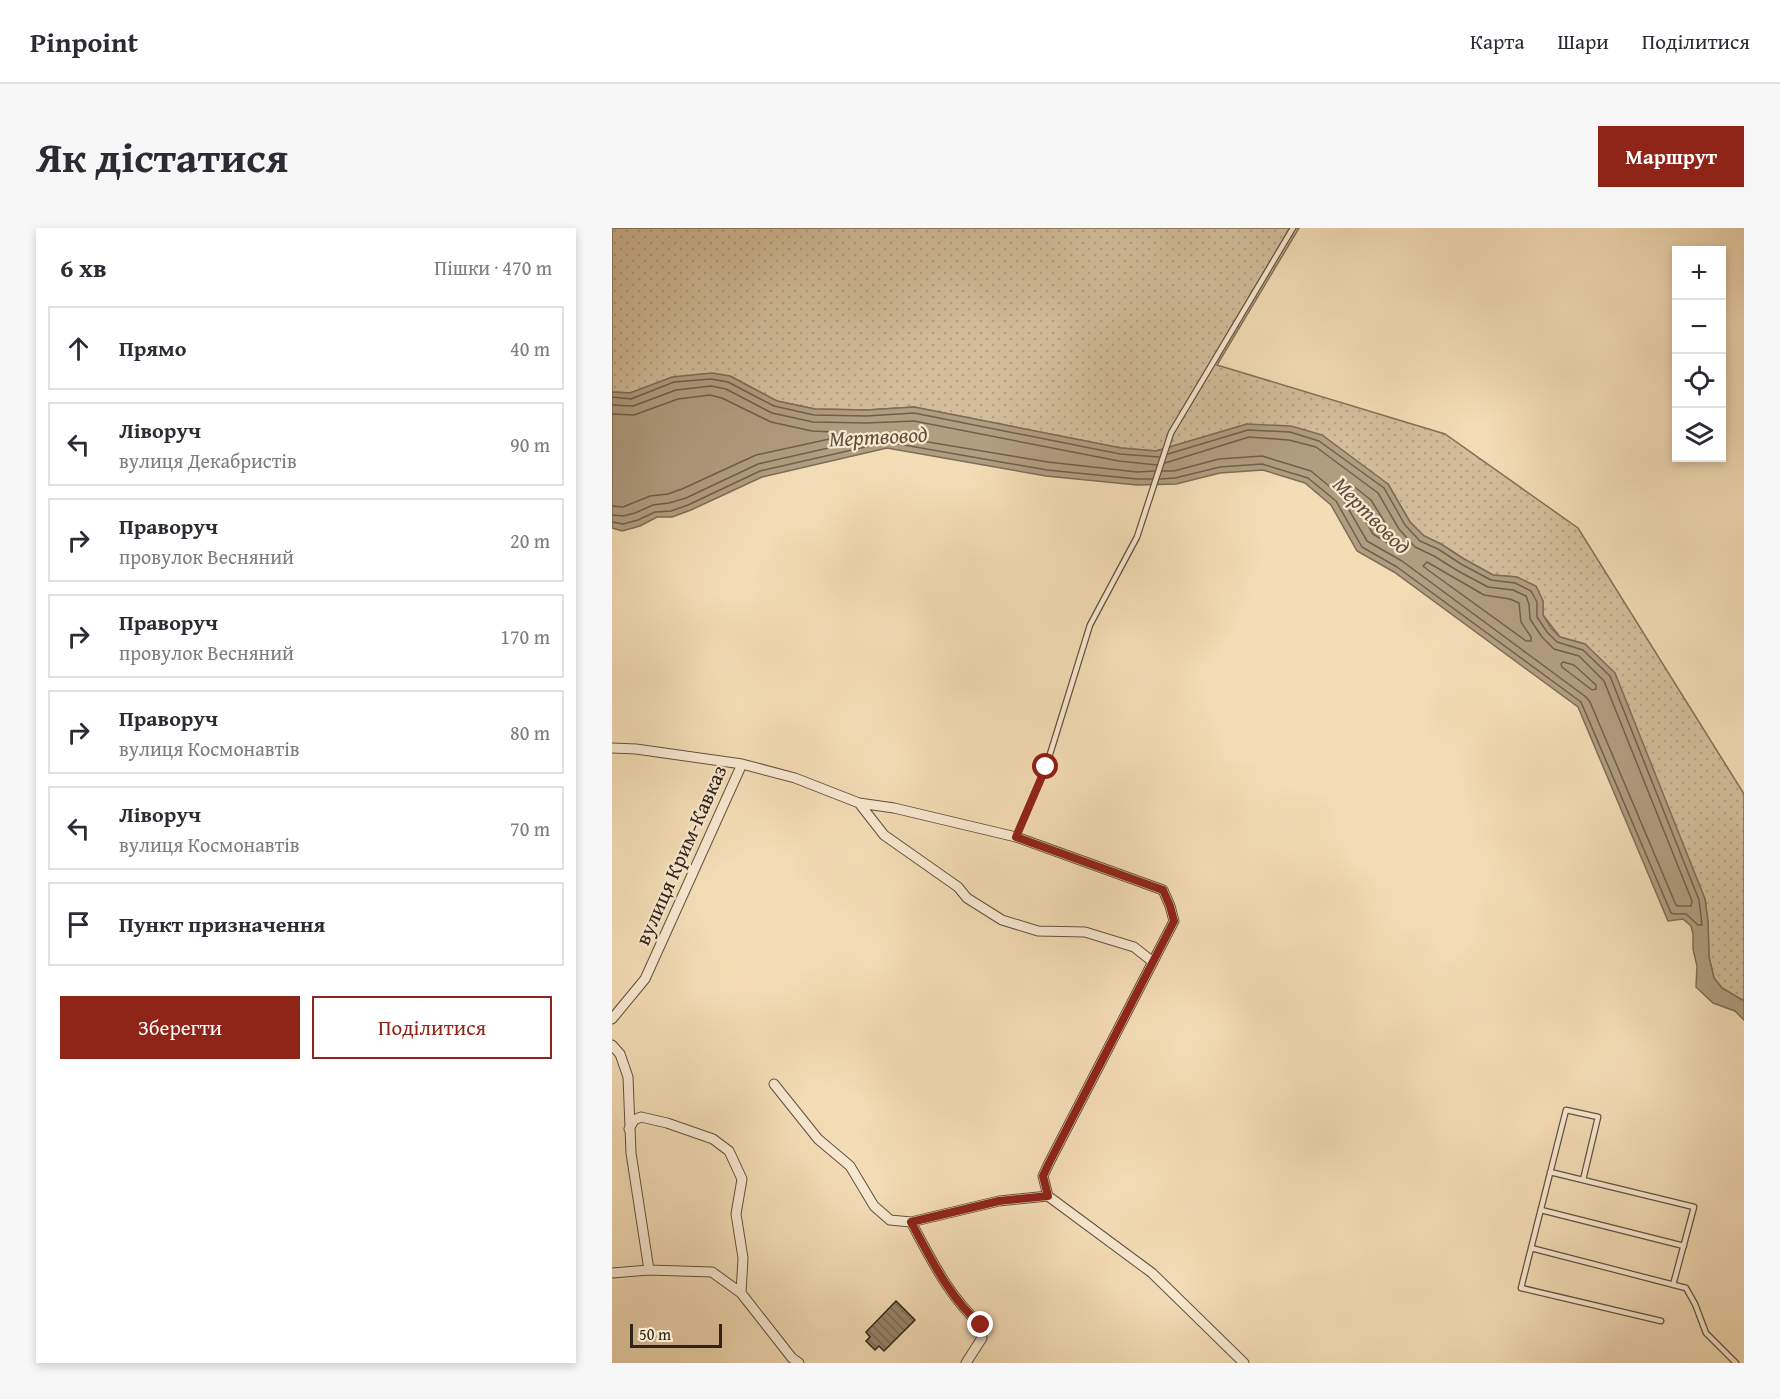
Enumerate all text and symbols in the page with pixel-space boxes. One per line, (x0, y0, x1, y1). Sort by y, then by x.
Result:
text: Pinpoint (30, 21, 138, 62)
text: Карта (1470, 26, 1524, 57)
text: Шари (1557, 26, 1609, 57)
text: Поділитися (1642, 26, 1750, 57)
text: Як дістатися (36, 126, 288, 187)
button: Маршрут (1598, 126, 1744, 187)
map controls (1672, 246, 1726, 462)
button: + (1672, 246, 1726, 300)
text: 6 хв (60, 248, 107, 287)
text: Пішки · 470 m (434, 253, 552, 282)
button: − (1672, 300, 1726, 354)
icon: ahead (62, 332, 95, 365)
text: Прямо (119, 332, 186, 364)
text: 40 m (510, 334, 550, 363)
button: locate (1672, 354, 1726, 408)
button: layers (1672, 408, 1726, 462)
text: Ліворуч (119, 414, 201, 446)
water label: Мертвовод (828, 417, 928, 455)
icon: left (62, 428, 95, 461)
text: 90 m (510, 430, 550, 459)
text: вулиця Декабристів (119, 446, 297, 475)
water label: Мертвовод (1326, 469, 1418, 561)
text: Праворуч (119, 510, 218, 542)
icon: right (62, 524, 95, 557)
text: 20 m (510, 526, 550, 555)
text: провулок Весняний (119, 542, 294, 571)
text: Праворуч (119, 606, 218, 638)
icon: right (62, 620, 95, 653)
text: 170 m (500, 622, 550, 651)
text: провулок Весняний (119, 638, 294, 667)
text: Праворуч (119, 702, 218, 734)
icon: right (62, 716, 95, 749)
text: 80 m (510, 718, 550, 747)
text: вулиця Космонавтів (119, 734, 300, 763)
route start (1032, 753, 1058, 779)
street label: вулиця Крим-Кавказ (627, 760, 734, 950)
text: Ліворуч (119, 798, 201, 830)
icon: left (62, 812, 95, 845)
text: 70 m (510, 814, 550, 843)
text: вулиця Космонавтів (119, 830, 300, 859)
icon: arrive (62, 908, 95, 941)
text: Пункт призначення (119, 908, 325, 940)
button: Зберегти (60, 996, 300, 1059)
button: Поділитися (312, 996, 552, 1059)
route end (967, 1311, 993, 1337)
scale bar (630, 1321, 722, 1348)
text: 50 m (639, 1322, 671, 1346)

